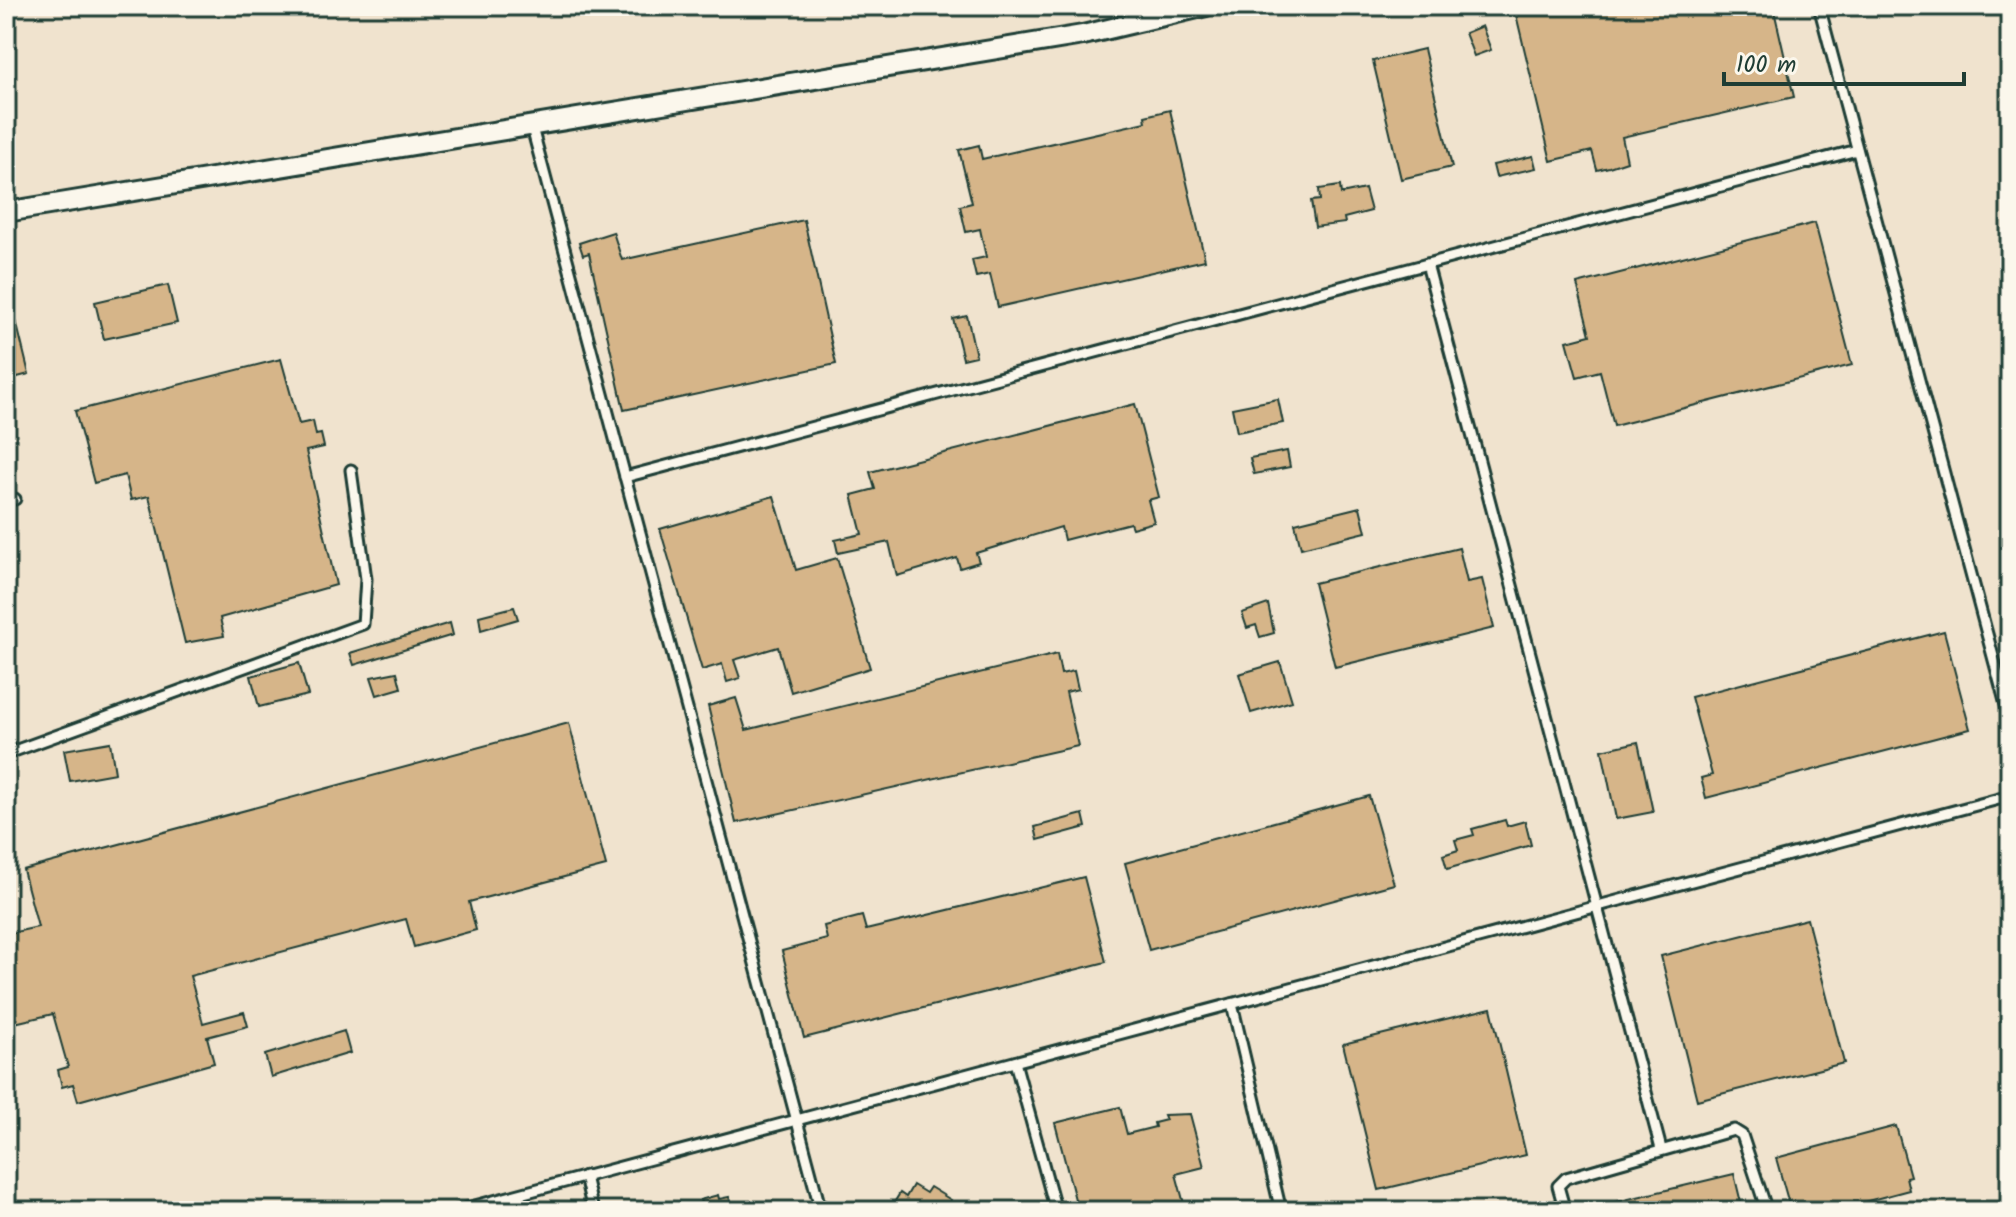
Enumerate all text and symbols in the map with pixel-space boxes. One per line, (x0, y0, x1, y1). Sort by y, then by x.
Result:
scale bar (1724, 36, 1964, 86)
text: 100 m (1736, 46, 1796, 85)

